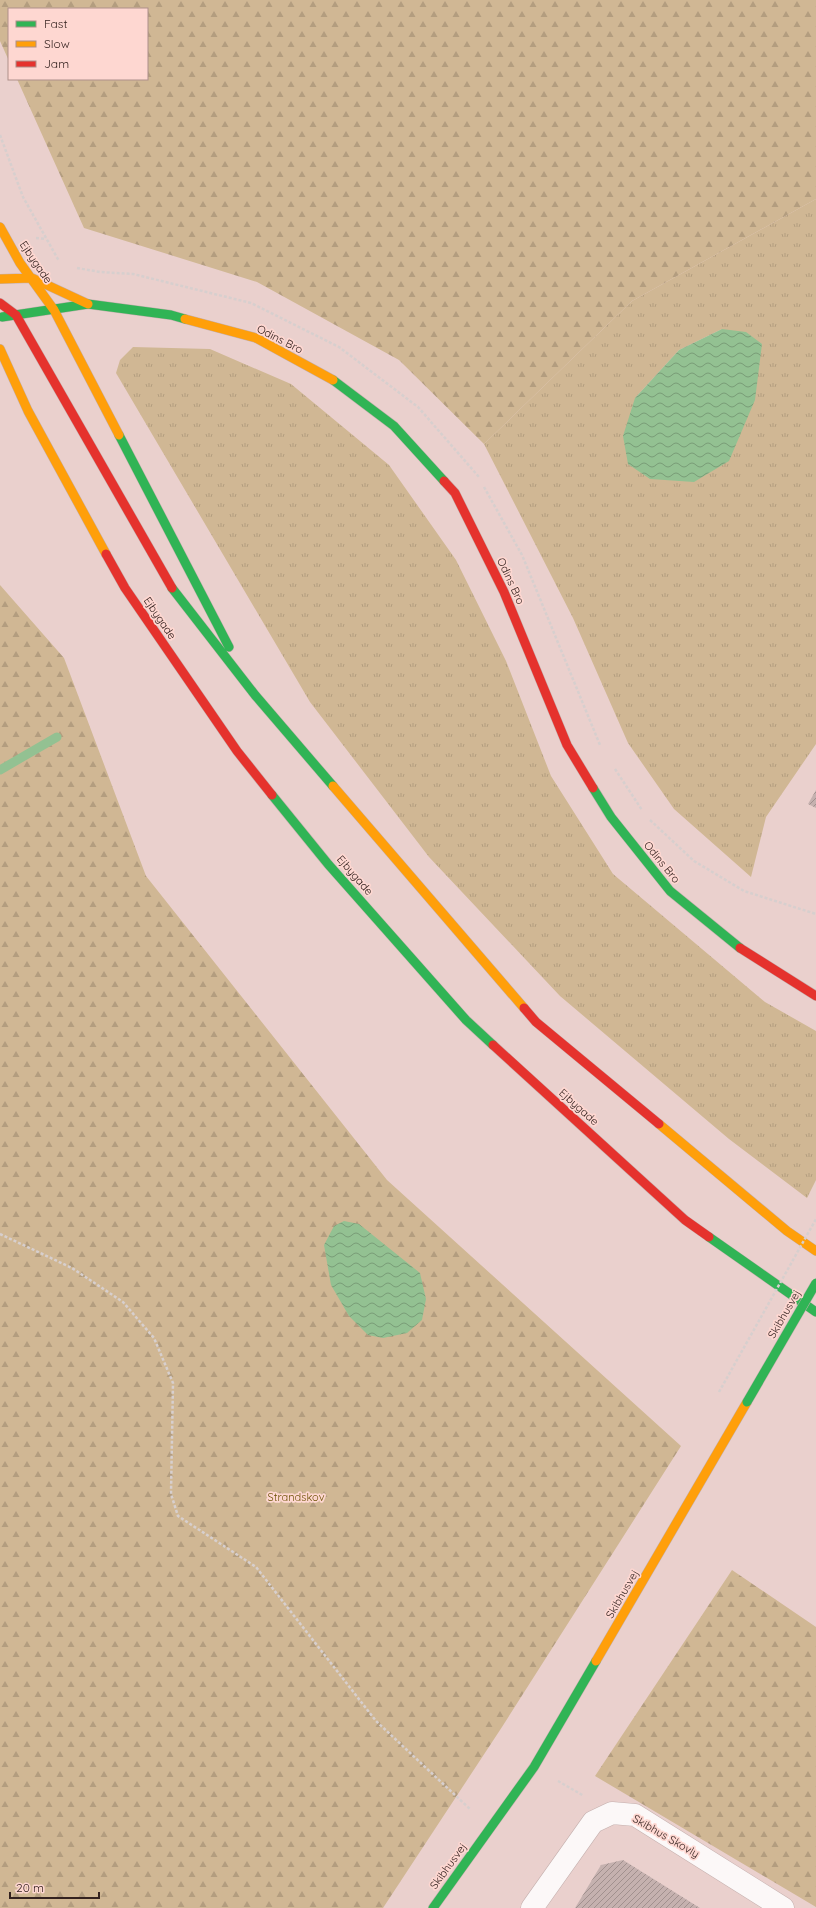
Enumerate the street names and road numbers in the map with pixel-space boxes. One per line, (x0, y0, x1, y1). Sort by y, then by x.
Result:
street label: Ejbygade (17, 238, 55, 286)
street label: Odins Bro (255, 321, 306, 357)
street label: Odins Bro (494, 555, 528, 607)
street label: Ejbygade (141, 594, 179, 642)
street label: Odins Bro (641, 838, 683, 886)
street label: Ejbygade (334, 852, 376, 898)
street label: Ejbygade (556, 1086, 602, 1128)
street label: Skibhusvej (765, 1287, 803, 1341)
street label: Skibhusvej (603, 1567, 641, 1621)
street label: Skibhus Skovly (630, 1811, 702, 1861)
street label: Skibhusvej (427, 1840, 469, 1892)

